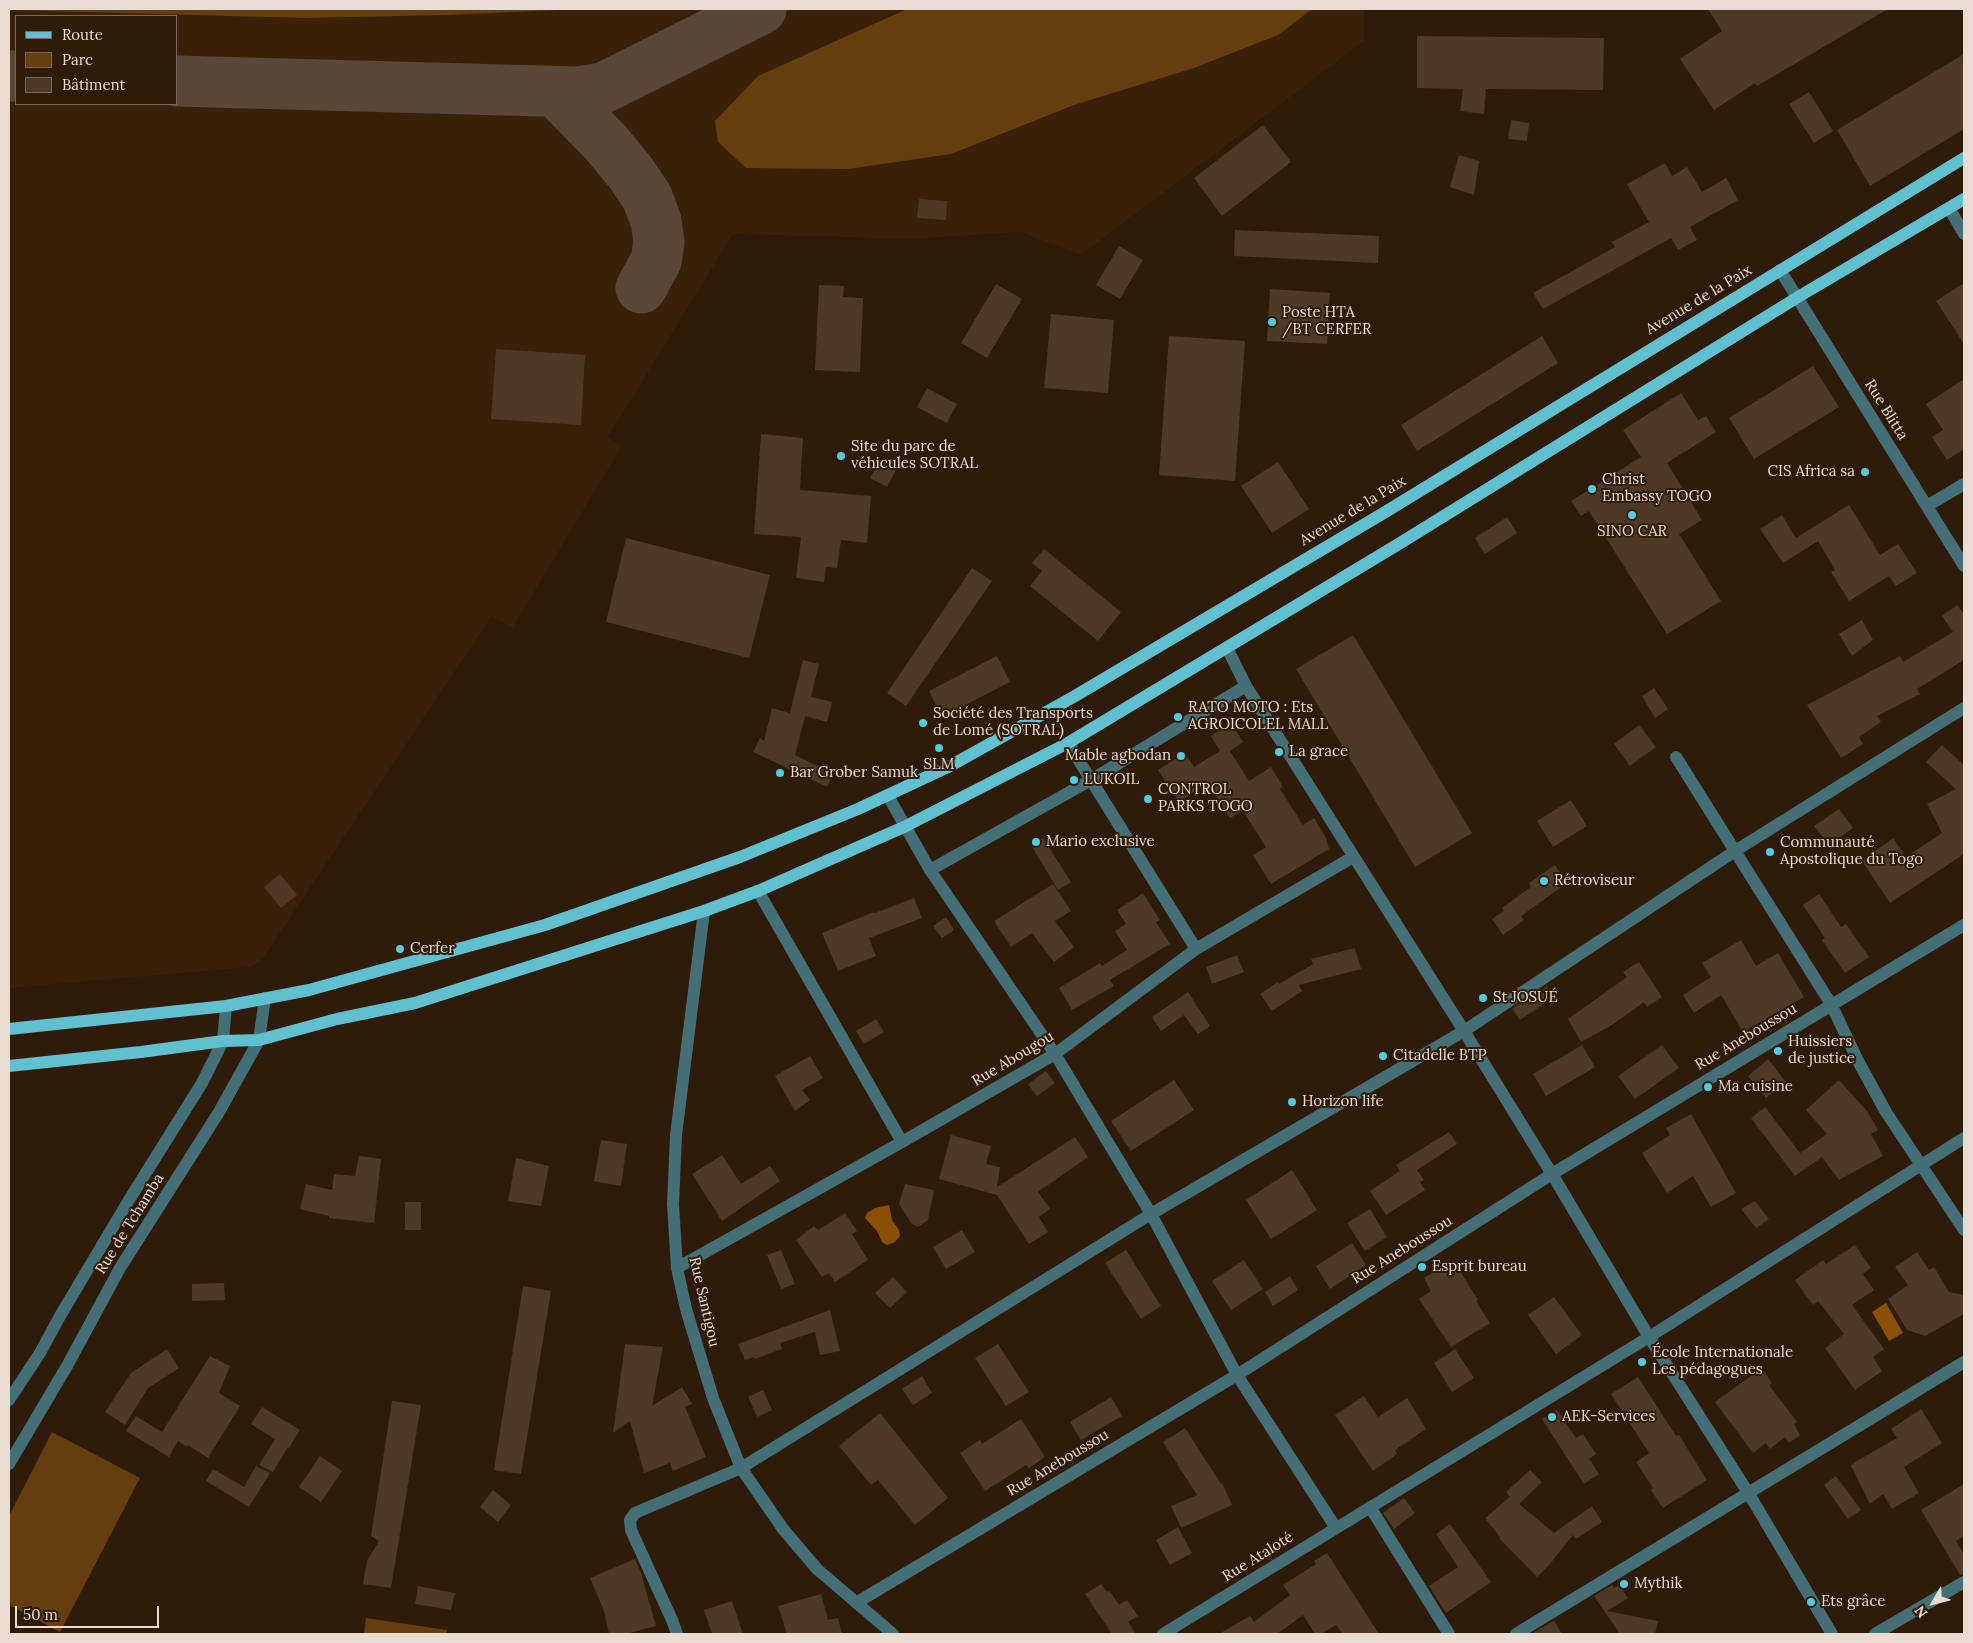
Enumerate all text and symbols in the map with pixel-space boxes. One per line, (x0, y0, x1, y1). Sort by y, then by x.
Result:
legend (15, 15, 178, 105)
text: Route (62, 25, 103, 44)
text: Parc (62, 50, 93, 69)
text: Bâtiment (62, 75, 125, 94)
street label: Avenue de la Paix (1643, 261, 1755, 339)
place label: Poste HTA /BT CERFER (1282, 304, 1371, 339)
marker: Poste HTA /BT CERFER (1266, 316, 1278, 328)
street label: Rue Blitta (1860, 377, 1912, 443)
place label: Site du parc de véhicules SOTRAL (851, 438, 978, 473)
marker: Site du parc de véhicules SOTRAL (835, 450, 847, 462)
place label: CIS Africa sa (1768, 463, 1855, 481)
marker: CIS Africa sa (1859, 466, 1871, 478)
place label: Christ Embassy TOGO (1602, 471, 1712, 506)
street label: Avenue de la Paix (1297, 472, 1409, 550)
marker: Christ Embassy TOGO (1586, 483, 1598, 495)
marker: SINO CAR (1626, 509, 1638, 521)
place label: SINO CAR (1597, 523, 1667, 541)
place label: RATO MOTO : Ets AGROICOLEL MALL (1188, 699, 1328, 734)
place label: Société des Transports de Lomé (SOTRAL) (933, 705, 1093, 740)
marker: RATO MOTO : Ets AGROICOLEL MALL (1172, 711, 1184, 723)
marker: Société des Transports de Lomé (SOTRAL) (917, 717, 929, 729)
marker: SLM (933, 742, 945, 754)
place label: La grace (1289, 743, 1348, 761)
marker: La grace (1273, 746, 1285, 758)
place label: Mable agbodan (1065, 747, 1171, 765)
marker: Mable agbodan (1175, 750, 1187, 762)
place label: SLM (924, 756, 954, 774)
place label: Bar Grober Samuk (790, 764, 918, 782)
marker: Bar Grober Samuk (774, 767, 786, 779)
place label: LUKOIL (1084, 771, 1139, 789)
marker: LUKOIL (1068, 774, 1080, 786)
place label: CONTROL PARKS TOGO (1158, 781, 1253, 816)
marker: CONTROL PARKS TOGO (1142, 793, 1154, 805)
place label: Mario exclusive (1046, 833, 1155, 851)
place label: Communauté Apostolique du Togo (1780, 834, 1923, 869)
marker: Mario exclusive (1030, 836, 1042, 848)
marker: Communauté Apostolique du Togo (1764, 846, 1776, 858)
place label: Rétroviseur (1554, 872, 1635, 890)
marker: Rétroviseur (1538, 875, 1550, 887)
place label: Cerfer (410, 940, 455, 958)
marker: Cerfer (394, 943, 406, 955)
place label: St JOSUÉ (1493, 989, 1558, 1007)
marker: St JOSUÉ (1477, 992, 1489, 1004)
street label: Rue Aneboussou (1692, 1000, 1800, 1074)
street label: Rue Abougou (969, 1028, 1057, 1090)
place label: Huissiers de justice (1788, 1033, 1855, 1068)
marker: Huissiers de justice (1772, 1045, 1784, 1057)
place label: Citadelle BTP (1393, 1047, 1487, 1065)
marker: Citadelle BTP (1377, 1050, 1389, 1062)
place label: Ma cuisine (1718, 1078, 1793, 1096)
marker: Ma cuisine (1702, 1081, 1714, 1093)
place label: Horizon life (1302, 1093, 1384, 1111)
marker: Horizon life (1286, 1096, 1298, 1108)
street label: Rue de Tchamba (92, 1170, 168, 1278)
street label: Rue Aneboussou (1348, 1212, 1456, 1288)
street label: Rue Santigou (685, 1255, 723, 1349)
place label: Esprit bureau (1432, 1258, 1527, 1276)
marker: Esprit bureau (1416, 1261, 1428, 1273)
place label: École Internationale Les pédagogues (1652, 1344, 1793, 1379)
marker: École Internationale Les pédagogues (1636, 1356, 1648, 1368)
place label: AEK-Services (1562, 1408, 1655, 1426)
marker: AEK-Services (1546, 1411, 1558, 1423)
street label: Rue Aneboussou (1004, 1426, 1112, 1500)
street label: Rue Ataloté (1219, 1528, 1297, 1586)
place label: Mythik (1634, 1575, 1683, 1593)
marker: Mythik (1618, 1578, 1630, 1590)
north arrow (1908, 1578, 1958, 1628)
place label: Ets grâce (1821, 1593, 1885, 1611)
scale bar (18, 1596, 161, 1628)
marker: Ets grâce (1805, 1596, 1817, 1608)
text: N (1911, 1602, 1931, 1622)
text: 50 m (23, 1605, 58, 1624)

